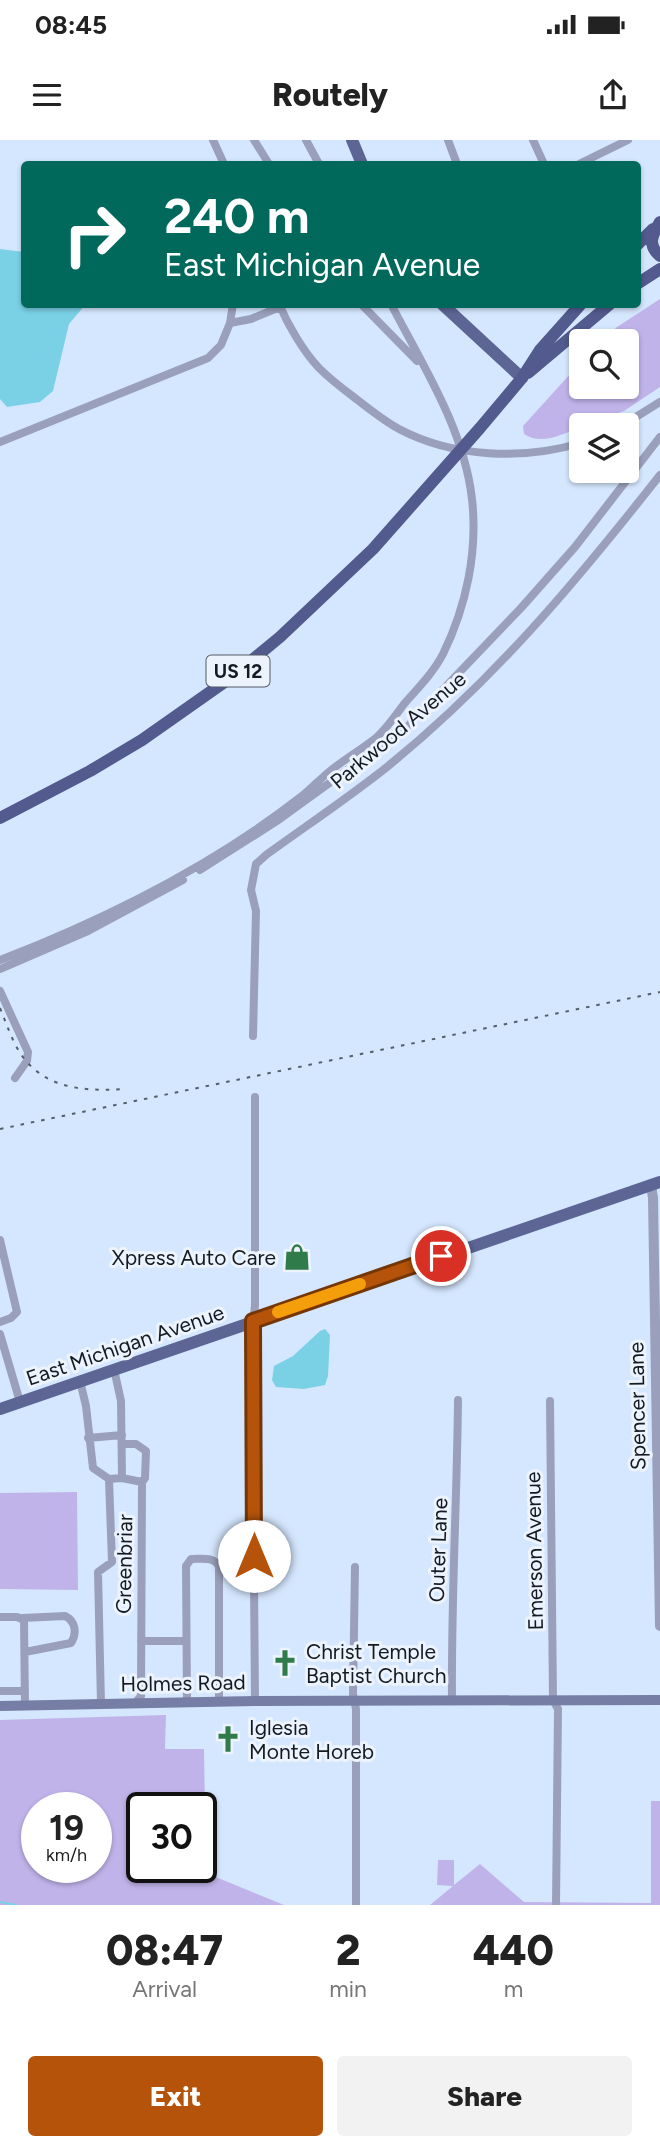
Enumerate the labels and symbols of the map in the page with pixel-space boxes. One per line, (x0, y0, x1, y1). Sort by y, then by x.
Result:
road number: US 12 (206, 656, 270, 686)
street label: Parkwood Avenue (325, 666, 471, 794)
pin (411, 1226, 471, 1286)
shop icon: Xpress Auto Care (282, 1242, 312, 1272)
place label: Xpress Auto Care (112, 1245, 276, 1270)
street label: East Michigan Avenue (23, 1299, 227, 1391)
street label: Spencer Lane (623, 1342, 651, 1470)
street label: Emerson Avenue (520, 1471, 548, 1631)
street label: Outer Lane (424, 1497, 452, 1603)
street label: Greenbriar (111, 1514, 137, 1614)
position arrow (217, 1519, 291, 1593)
place label: Christ Temple Baptist Church (306, 1639, 446, 1688)
church icon: Christ Temple Baptist Church (270, 1648, 300, 1678)
street label: Holmes Road (120, 1669, 246, 1697)
place label: Iglesia Monte Horeb (249, 1715, 374, 1764)
church icon: Iglesia Monte Horeb (213, 1724, 243, 1754)
speed limit sign: 30 (126, 1792, 217, 1883)

